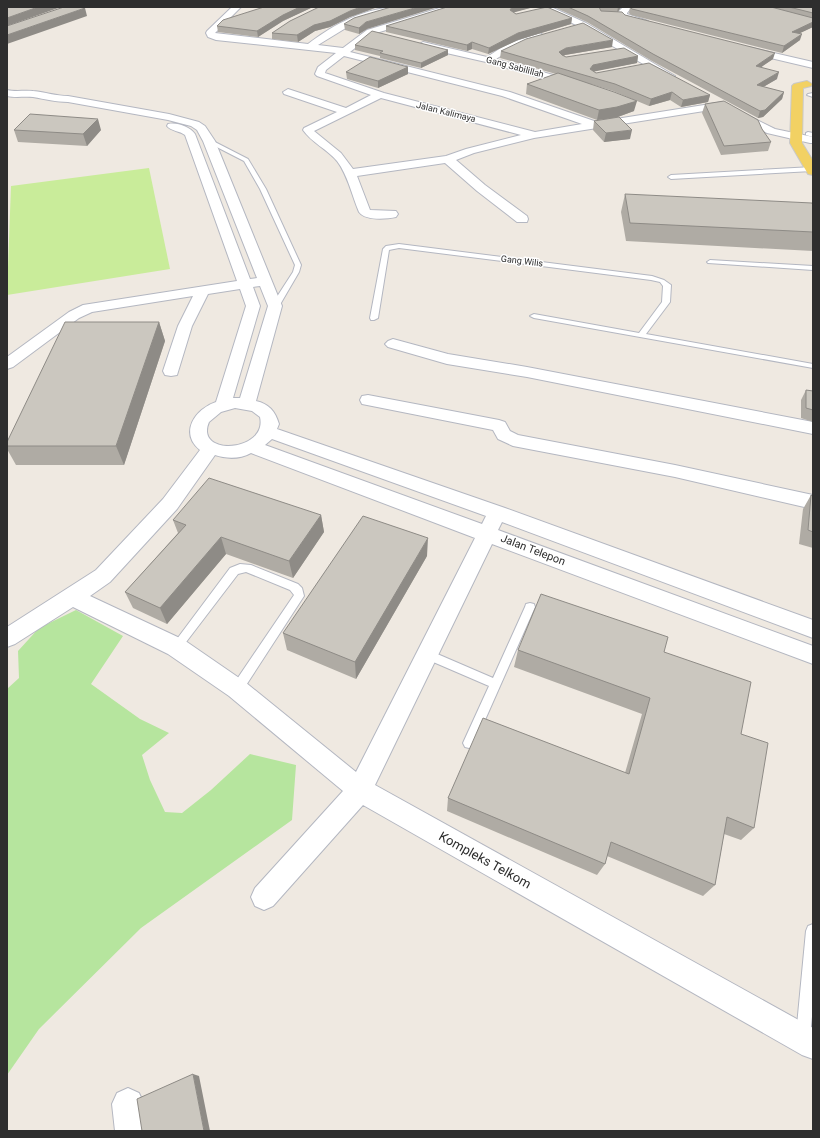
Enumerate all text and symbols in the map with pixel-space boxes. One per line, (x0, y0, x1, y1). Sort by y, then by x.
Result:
street label: Gang Sabilillah (485, 54, 545, 80)
street label: Jalan Kalimaya (415, 100, 477, 124)
street label: Gang Wilis (500, 253, 544, 269)
street label: Jalan Telepon (499, 532, 567, 568)
street label: Kompleks Telkom (436, 828, 534, 892)

